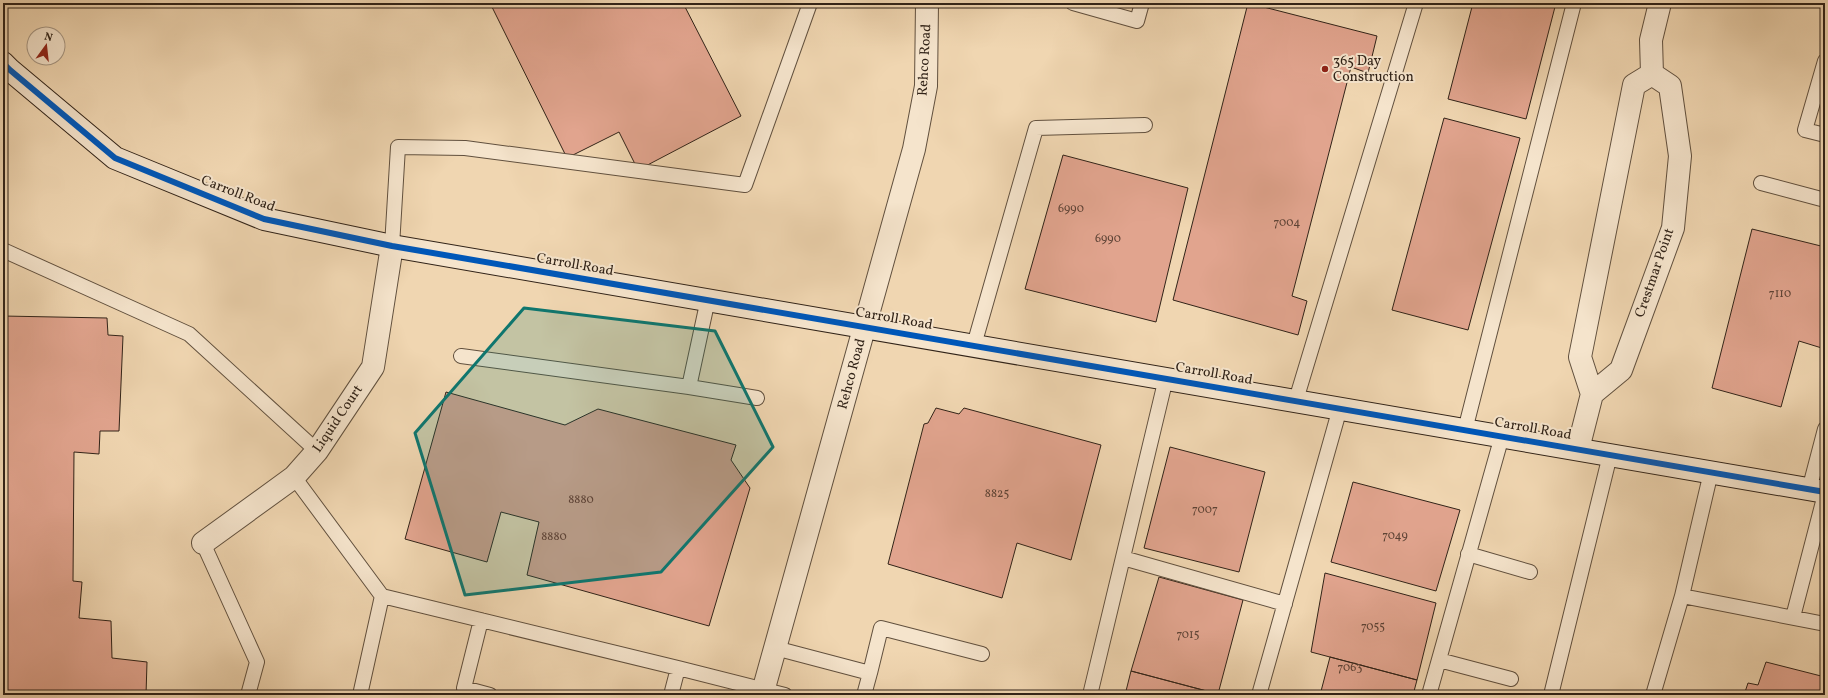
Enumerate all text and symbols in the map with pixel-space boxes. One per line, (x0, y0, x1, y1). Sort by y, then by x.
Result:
street label: Rehco Road (914, 23, 936, 97)
north arrow (26, 26, 66, 66)
text: N (42, 30, 54, 46)
place label: 365 Day Construction (1333, 52, 1414, 87)
marker: 365 Day Construction (1320, 64, 1330, 74)
street label: Carroll Road (198, 171, 278, 217)
house number: 6990 (1058, 201, 1084, 217)
house number: 7004 (1274, 215, 1300, 231)
street label: Crestmar Point (1631, 226, 1679, 320)
house number: 6990 (1095, 231, 1121, 247)
street label: Carroll Road (535, 249, 615, 281)
house number: 7110 (1769, 286, 1791, 302)
street label: Carroll Road (854, 303, 934, 335)
street label: Rehco Road (833, 336, 871, 411)
street label: Carroll Road (1174, 358, 1254, 390)
street label: Liquid Court (308, 381, 368, 457)
street label: Carroll Road (1493, 413, 1573, 445)
house number: 8825 (985, 486, 1009, 502)
house number: 8880 (568, 492, 594, 508)
house number: 7007 (1192, 502, 1218, 518)
house number: 7049 (1382, 528, 1408, 544)
house number: 8880 (541, 529, 567, 545)
house number: 7055 (1361, 619, 1385, 635)
house number: 7015 (1177, 627, 1200, 643)
house number: 7063 (1338, 660, 1362, 676)

